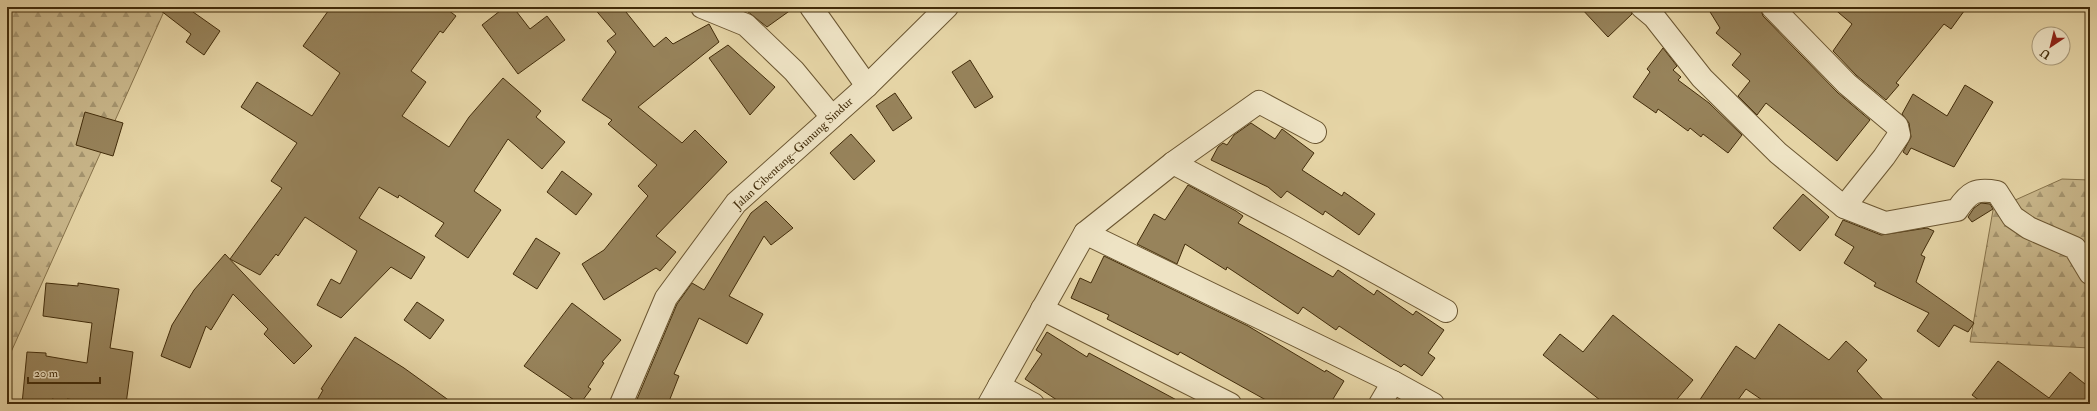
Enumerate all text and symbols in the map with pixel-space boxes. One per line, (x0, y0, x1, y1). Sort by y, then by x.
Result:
north arrow (2031, 26, 2071, 66)
text: U (2037, 45, 2053, 62)
street label: Jalan Cibentang–Gunung Sindur (730, 94, 857, 213)
scale bar (28, 359, 100, 385)
text: 20 m (34, 366, 59, 381)

